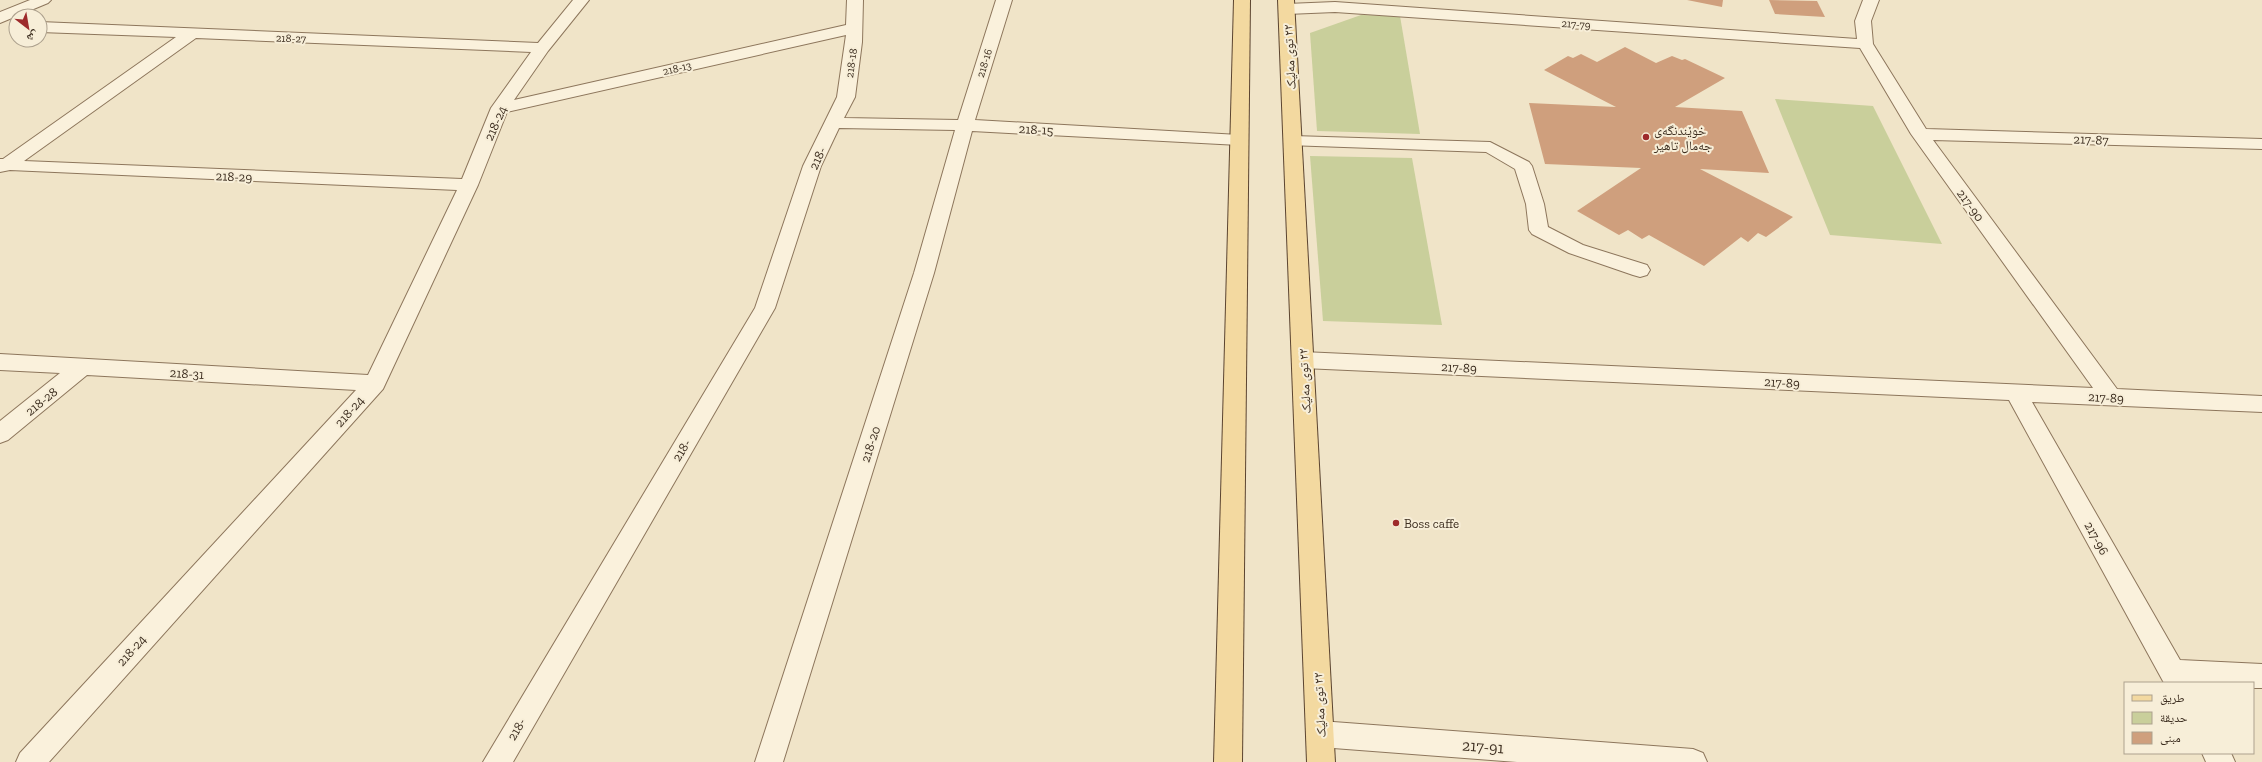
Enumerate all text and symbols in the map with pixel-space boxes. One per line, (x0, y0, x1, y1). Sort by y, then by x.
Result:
north arrow (8, 8, 48, 48)
street label: 217-79 (1561, 17, 1591, 32)
street label: ٢٢ توی مەلیک (1280, 24, 1300, 90)
text: ش (24, 27, 41, 45)
street label: 218-27 (276, 31, 306, 46)
street label: 218-18 (843, 47, 860, 79)
street label: 218-16 (974, 47, 995, 79)
street label: 218-13 (661, 59, 693, 78)
street label: 218-24 (481, 103, 510, 143)
street label: 218-15 (1018, 121, 1054, 138)
place label: خوێندنگەی جەمال تاهیر (1653, 123, 1712, 154)
street label: 217-87 (2073, 131, 2109, 148)
marker: خوێندنگەی جەمال تاهیر (1641, 132, 1651, 142)
street label: 218- (806, 145, 829, 172)
street label: 218-29 (215, 168, 253, 185)
street label: 217-90 (1954, 186, 1987, 224)
street label: ٢٢ توی مەلیک (1295, 348, 1315, 414)
street label: 217-89 (1441, 359, 1477, 376)
street label: 218-31 (169, 365, 204, 382)
street label: 217-89 (1764, 374, 1800, 391)
street label: 218-28 (22, 384, 60, 419)
street label: 217-89 (2088, 389, 2124, 406)
street label: 218-24 (332, 393, 367, 430)
street label: 218-20 (858, 424, 883, 464)
street label: 218- (669, 436, 694, 464)
place label: Boss caffe (1404, 516, 1459, 531)
marker: Boss caffe (1391, 518, 1401, 528)
street label: 217-96 (2081, 519, 2112, 558)
street label: 218-24 (114, 632, 149, 669)
street label: ٢٢ توی مەلیک (1310, 672, 1330, 738)
legend (2124, 682, 2254, 754)
text: طريق (2160, 691, 2185, 705)
text: حديقة (2160, 711, 2188, 725)
street label: 218- (504, 715, 529, 743)
text: مبنى (2160, 731, 2181, 745)
street label: 217-91 (1462, 736, 1504, 757)

